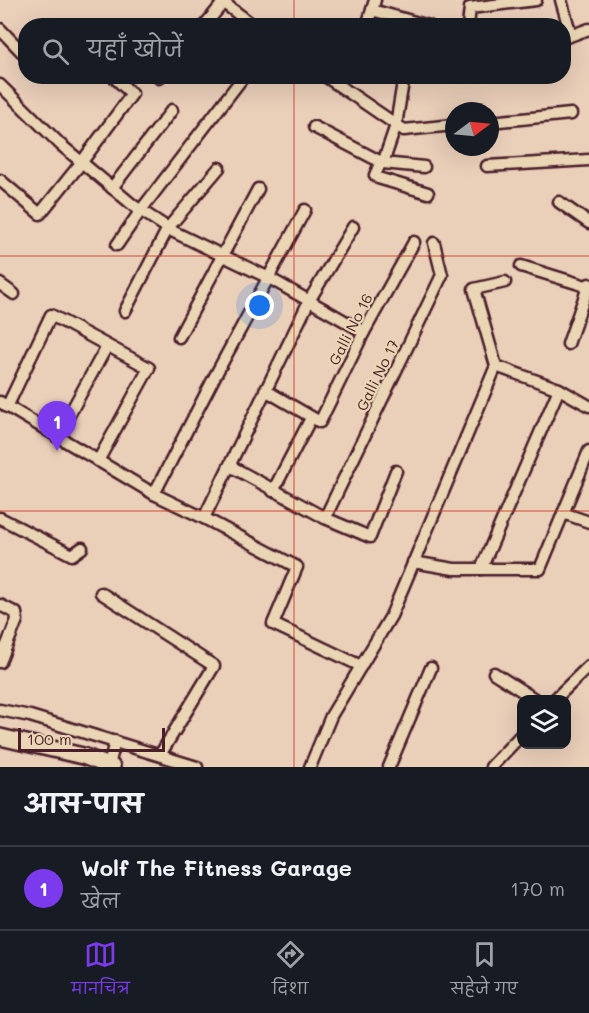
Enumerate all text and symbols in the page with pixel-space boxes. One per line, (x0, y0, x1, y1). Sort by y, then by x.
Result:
search box (18, 18, 571, 84)
text: यहाँ खोजें (87, 34, 183, 63)
icon: search (39, 35, 72, 68)
north arrow (445, 102, 499, 156)
street label: Galli No 16 (323, 290, 377, 368)
your location (245, 291, 274, 320)
street label: Galli No 17 (351, 336, 403, 414)
pin: 1 (38, 402, 76, 451)
map controls (517, 695, 571, 749)
button: layers (517, 695, 571, 749)
scale bar (18, 725, 165, 752)
text: 100 m (27, 728, 72, 749)
text: आस-पास (24, 786, 143, 820)
text: Wolf The Fitness Garage (81, 853, 352, 882)
text: 1 (39, 875, 48, 901)
text: 170 m (510, 875, 565, 901)
text: खेल (81, 887, 120, 913)
tab: मानचित्र (71, 938, 130, 1006)
tab: दिशा (272, 938, 308, 1006)
tab: सहेजे गए (450, 938, 518, 1006)

